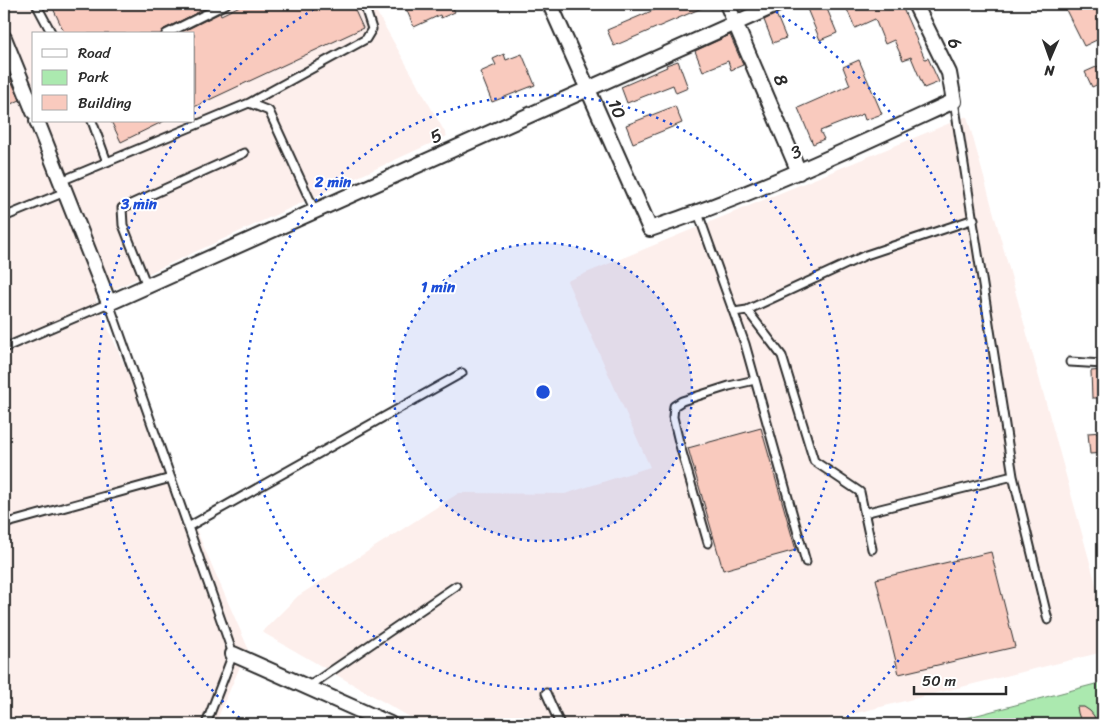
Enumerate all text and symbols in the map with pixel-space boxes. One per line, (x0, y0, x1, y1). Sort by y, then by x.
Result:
street label: 6 (938, 31, 972, 55)
legend (32, 32, 195, 122)
north arrow (1024, 32, 1074, 82)
text: Road (78, 40, 111, 66)
text: N (1044, 58, 1056, 83)
text: Park (78, 64, 109, 90)
street label: 8 (764, 69, 798, 91)
text: Building (78, 90, 132, 116)
street label: 10 (598, 94, 636, 124)
street label: 5 (424, 119, 448, 153)
street label: 3 (785, 135, 807, 169)
text: 2 min (314, 169, 352, 195)
text: 3 min (120, 191, 158, 217)
text: 1 min (421, 274, 456, 300)
centre of rings (534, 383, 552, 401)
scale bar (914, 663, 1007, 695)
text: 50 m (922, 668, 957, 694)

